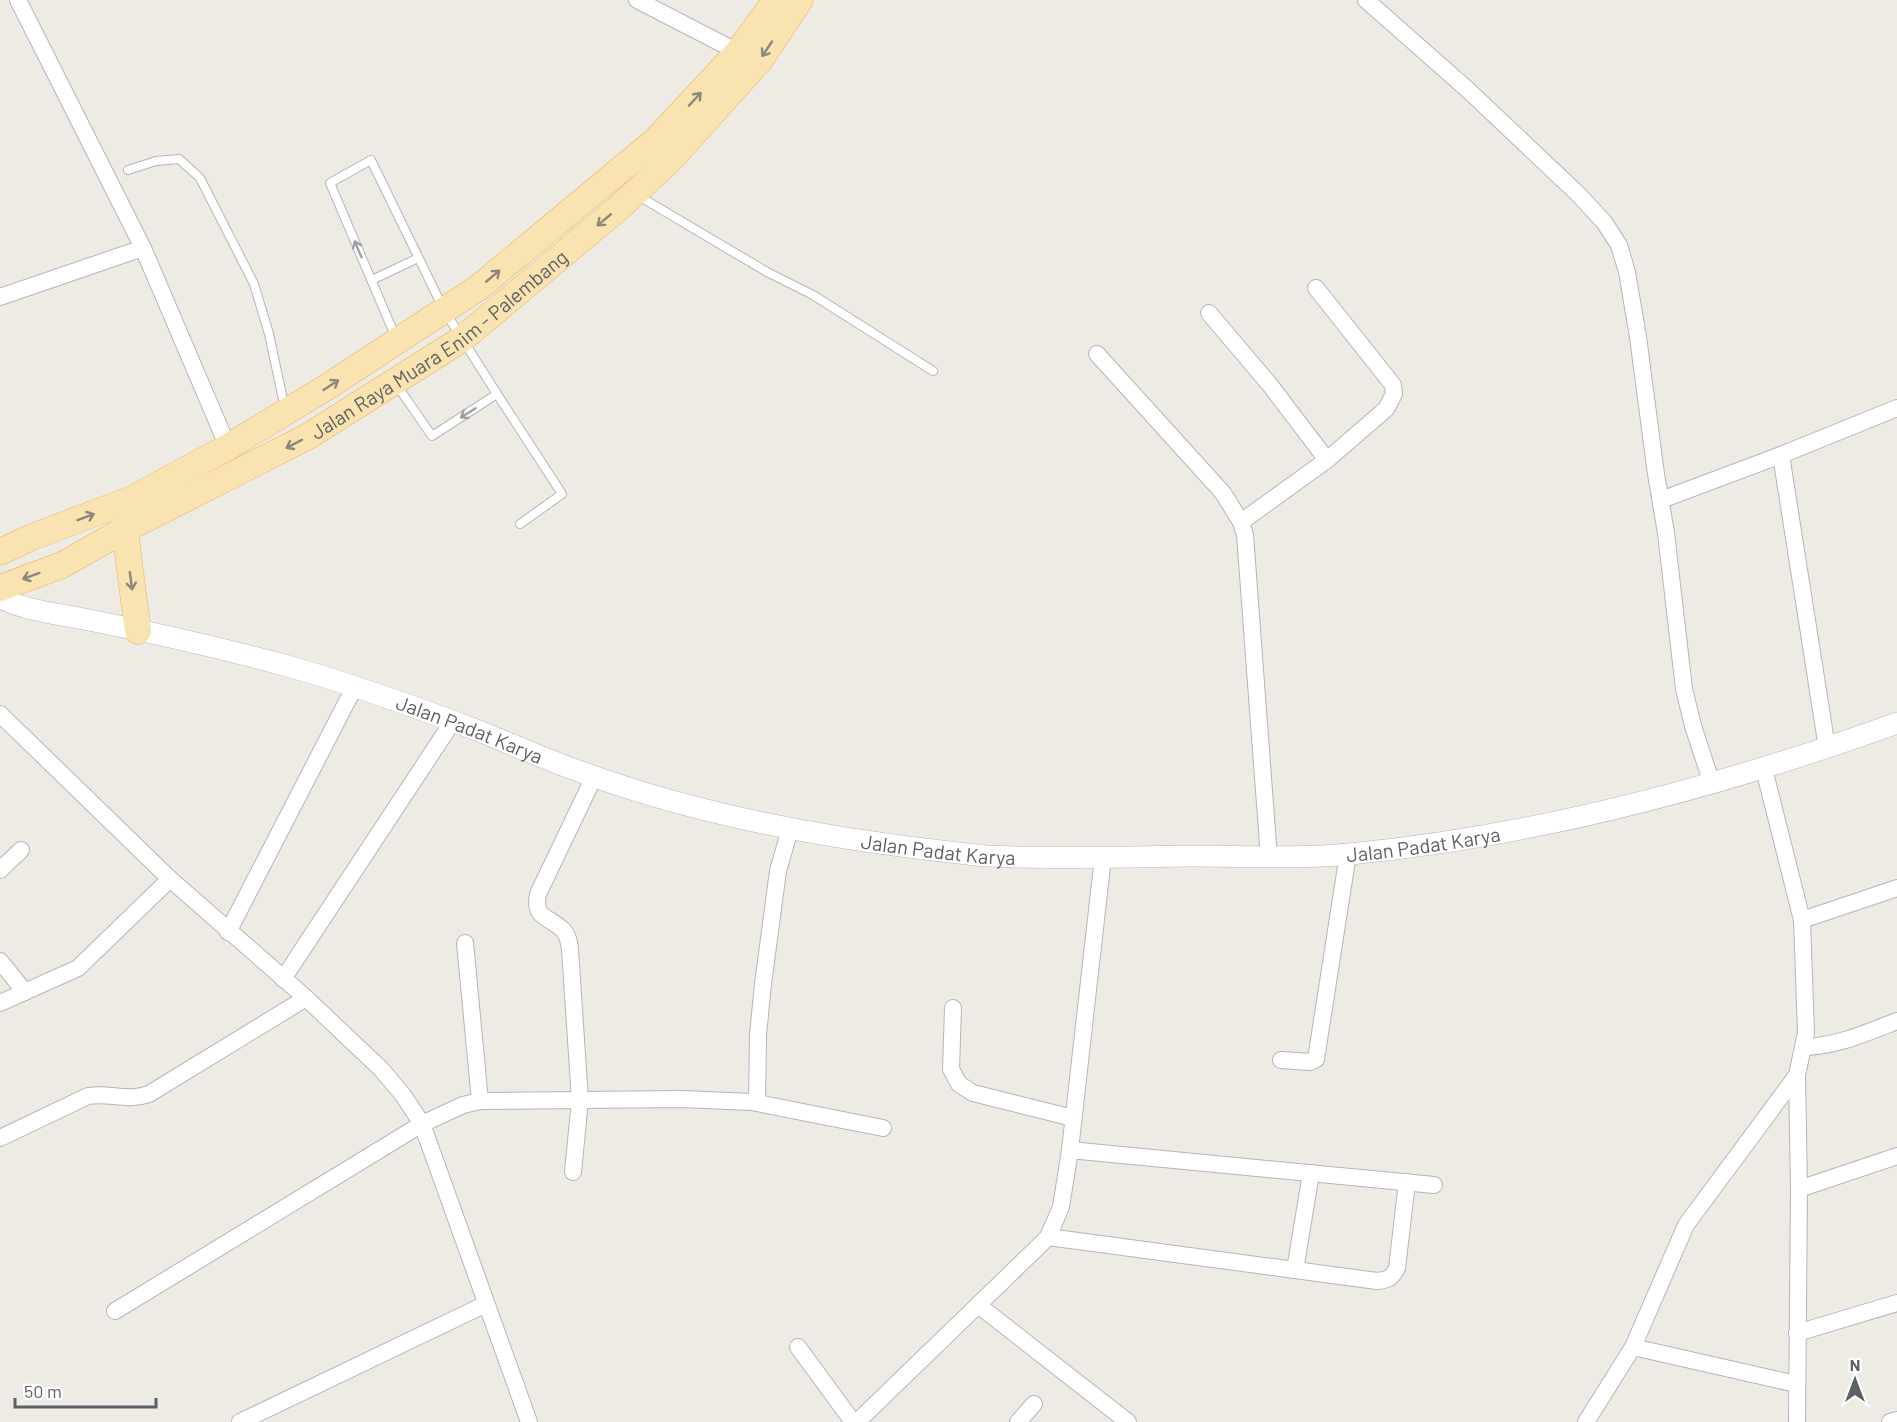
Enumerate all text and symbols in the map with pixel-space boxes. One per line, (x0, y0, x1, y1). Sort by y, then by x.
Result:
one-way arrow (761, 40, 773, 56)
one-way arrow (688, 91, 702, 106)
one-way arrow (597, 213, 612, 227)
one-way arrow (352, 240, 363, 258)
street label: Jalan Raya Muara Enim - Palembang (306, 244, 572, 444)
one-way arrow (485, 269, 500, 283)
one-way arrow (323, 378, 340, 391)
one-way arrow (460, 407, 477, 419)
one-way arrow (285, 439, 303, 450)
one-way arrow (77, 510, 95, 521)
one-way arrow (126, 570, 137, 590)
one-way arrow (22, 572, 41, 583)
street label: Jalan Padat Karya (393, 690, 547, 768)
street label: Jalan Padat Karya (1345, 821, 1502, 866)
street label: Jalan Padat Karya (859, 829, 1016, 869)
north arrow (1825, 1350, 1885, 1410)
text: N (1850, 1355, 1860, 1374)
scale bar (15, 1371, 156, 1409)
text: 50 m (24, 1380, 62, 1402)

